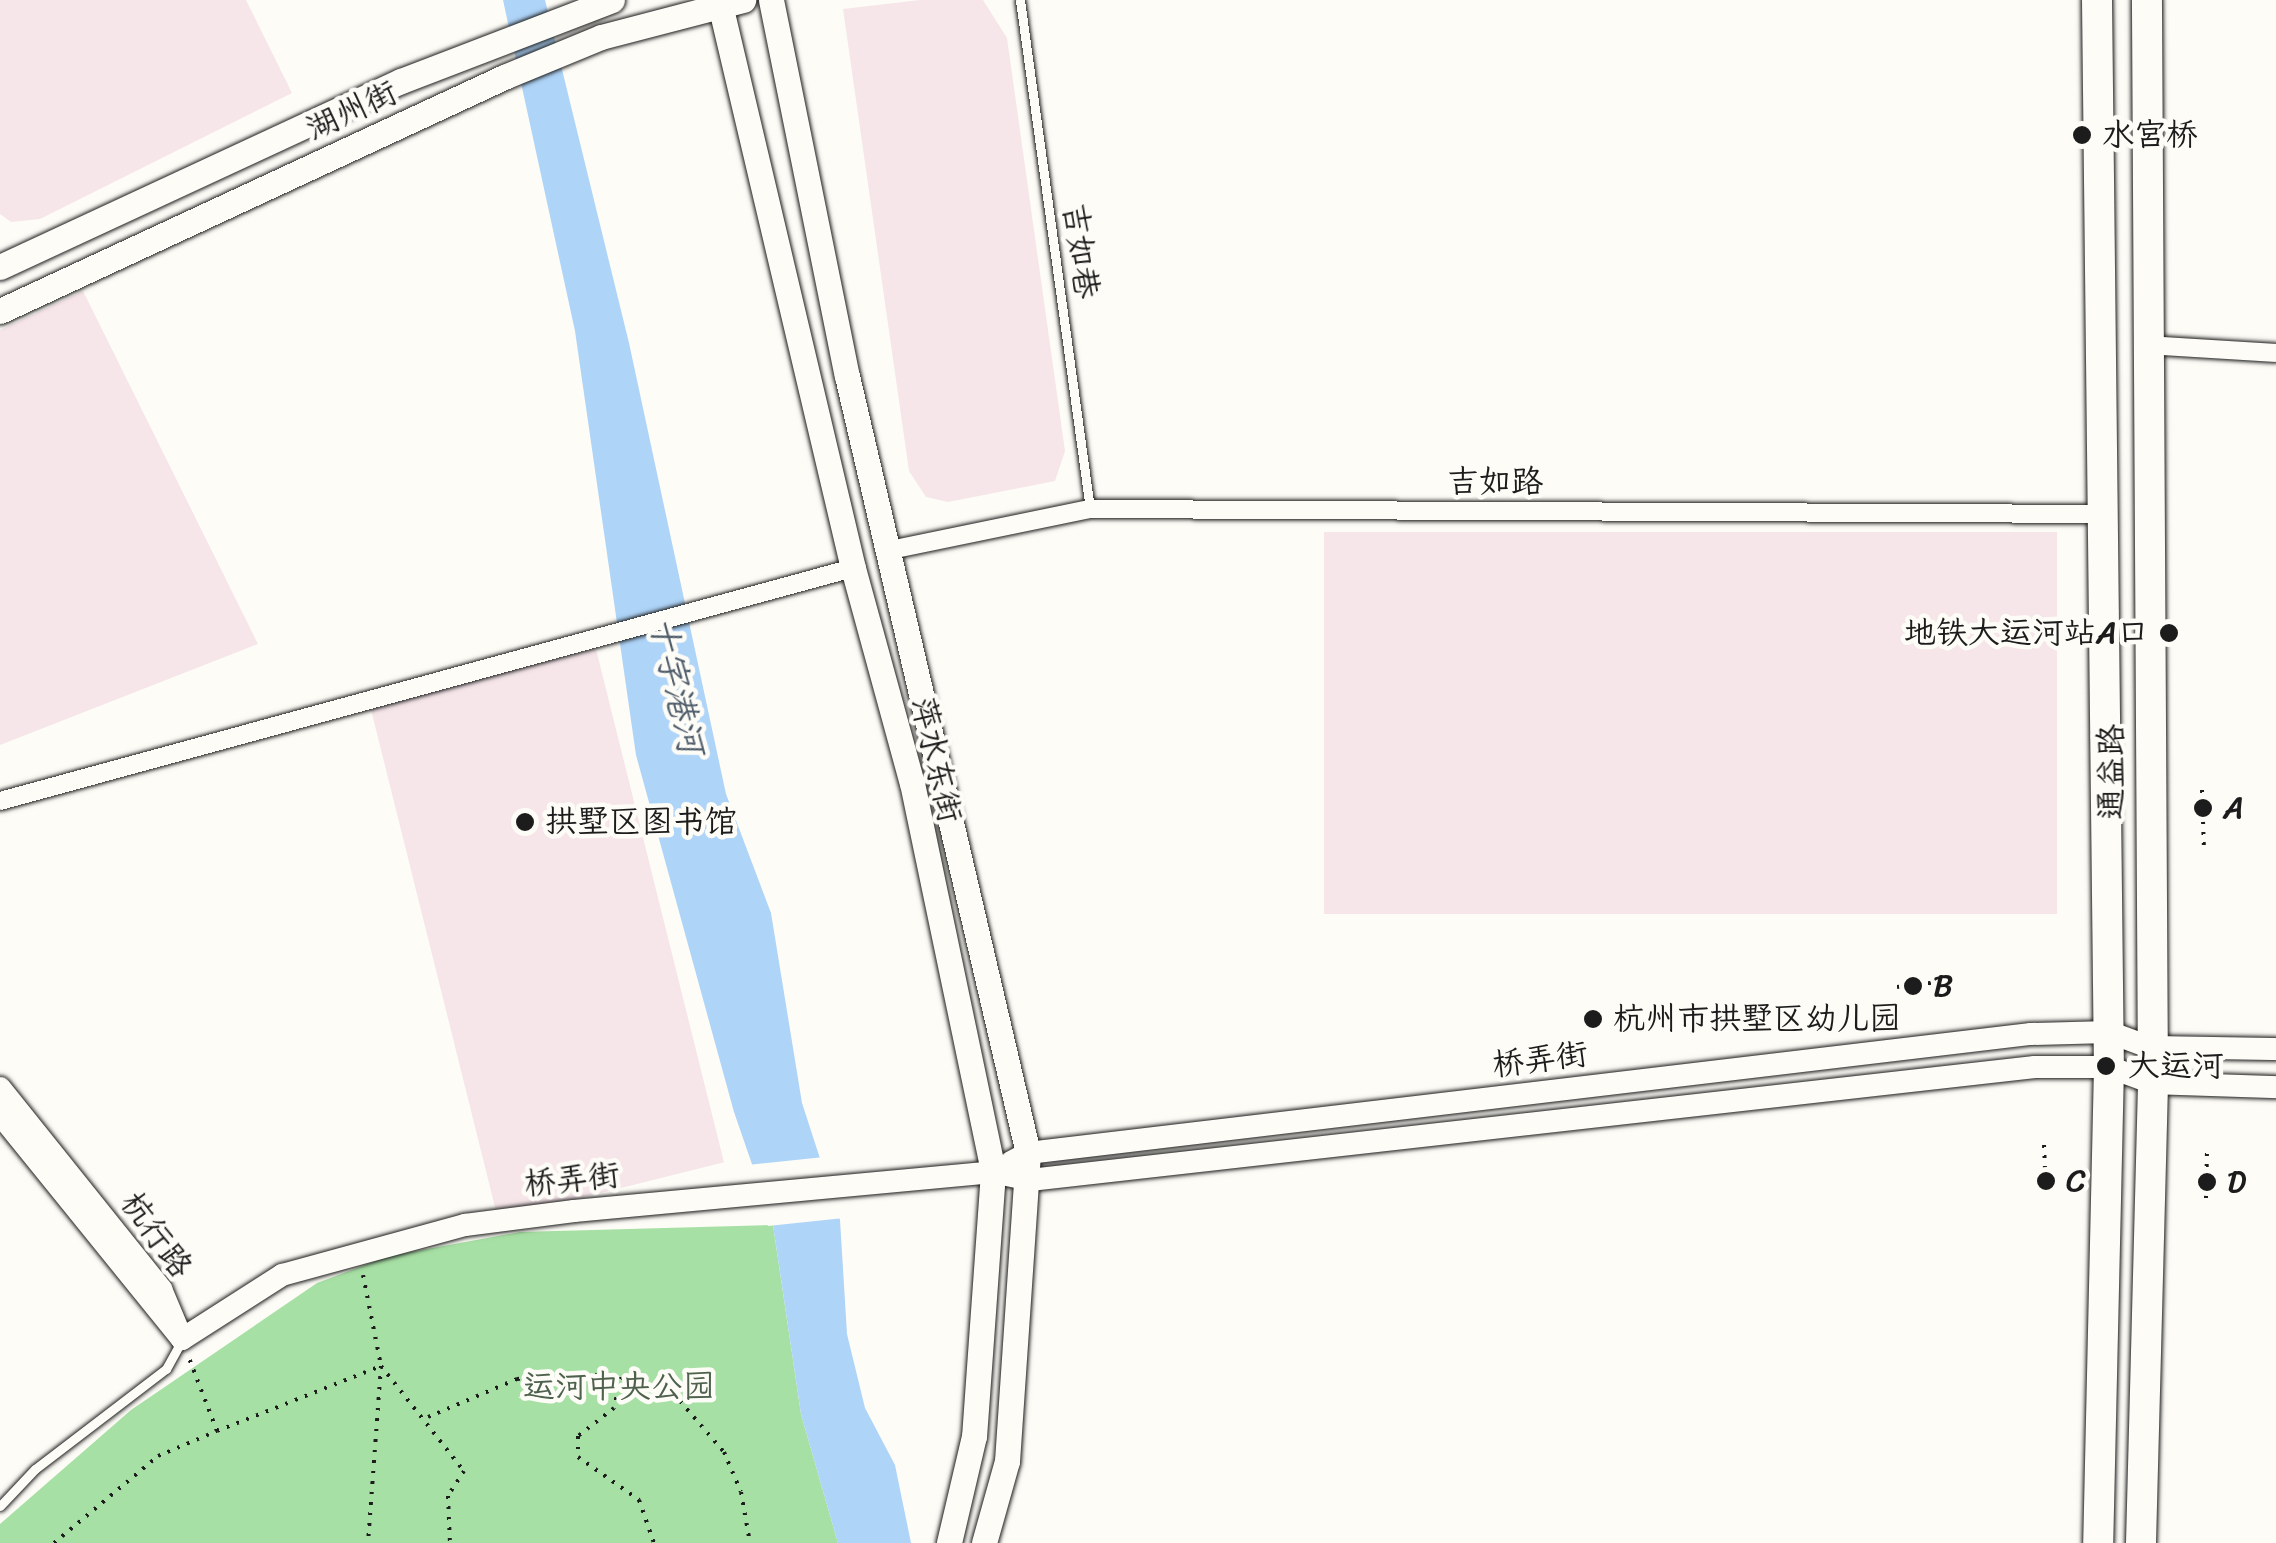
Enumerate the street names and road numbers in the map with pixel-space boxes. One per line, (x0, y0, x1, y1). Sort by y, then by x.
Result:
street label: 湖州街 (300, 73, 404, 149)
street label: 吉如巷 (1054, 201, 1106, 301)
street label: 吉如路 (1447, 463, 1543, 501)
street label: 萍水东街 (903, 693, 969, 827)
street label: 通益路 (2093, 724, 2131, 820)
street label: 桥弄街 (1490, 1035, 1590, 1085)
street label: 桥弄街 (522, 1156, 622, 1204)
street label: 杭行路 (112, 1185, 200, 1285)

